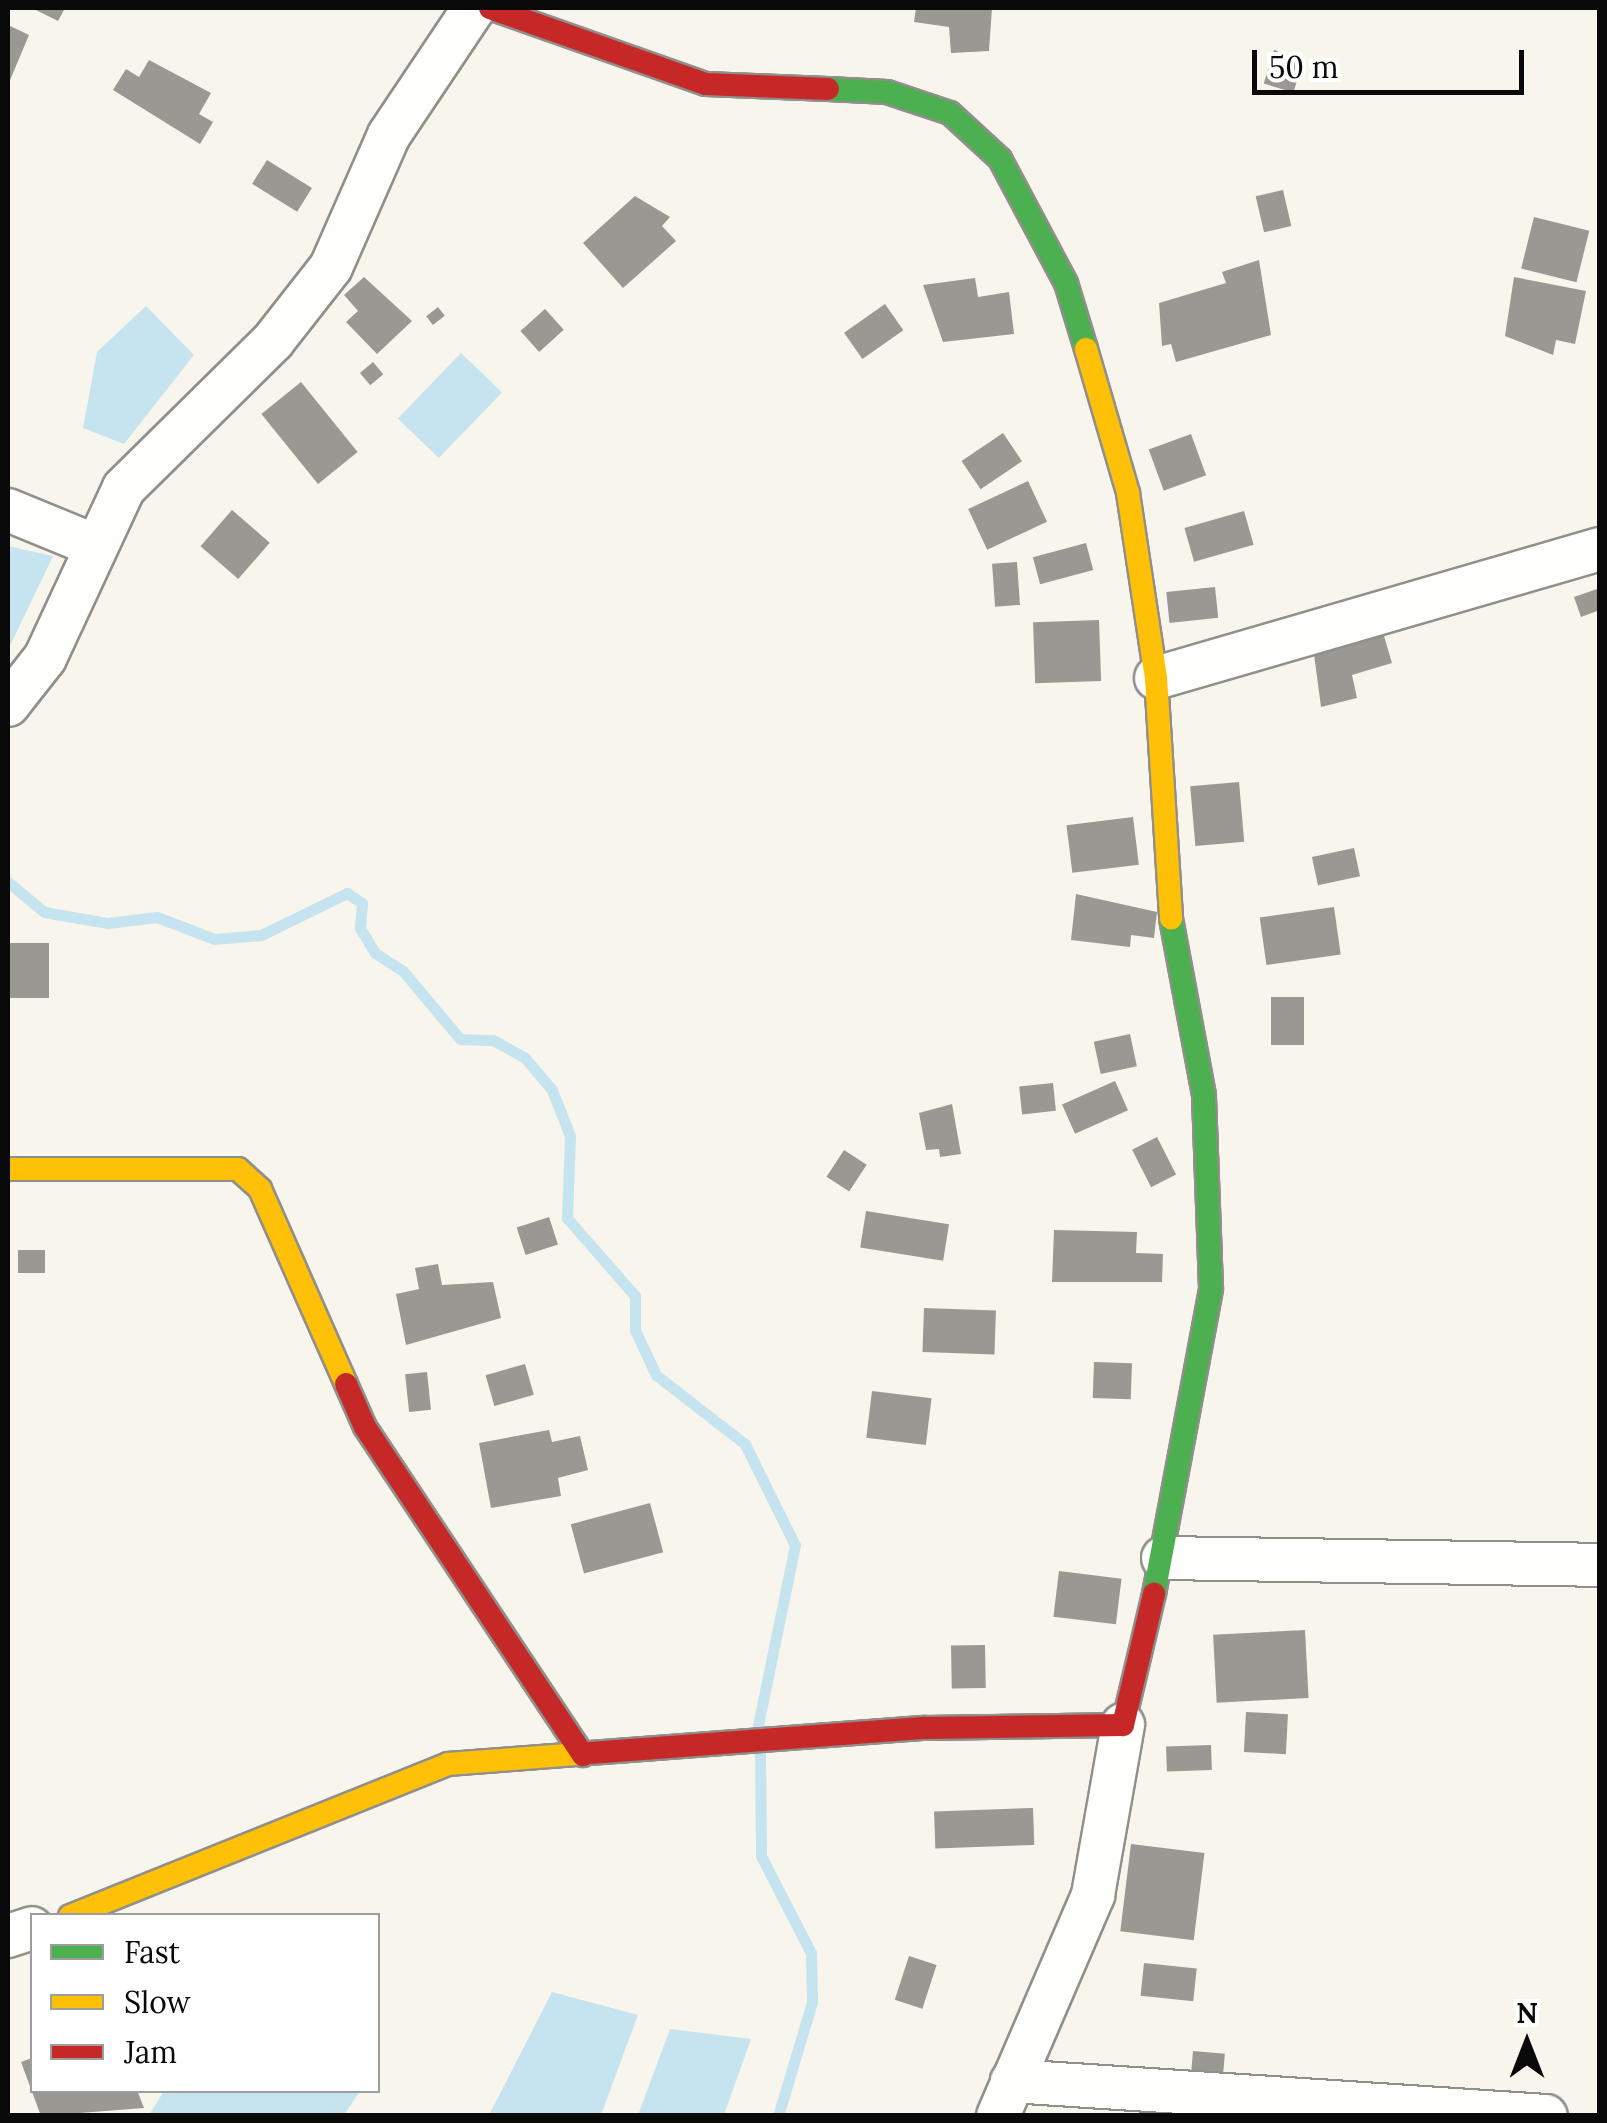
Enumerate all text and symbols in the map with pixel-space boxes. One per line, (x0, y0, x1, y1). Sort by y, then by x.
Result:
scale bar (1257, 30, 1530, 92)
text: 50 m (1269, 48, 1339, 86)
legend (30, 1913, 380, 2093)
text: Fast (124, 1933, 180, 1971)
text: Slow (124, 1983, 190, 2021)
north arrow (1477, 1993, 1577, 2093)
text: N (1516, 1995, 1538, 2031)
text: Jam (124, 2033, 177, 2071)

